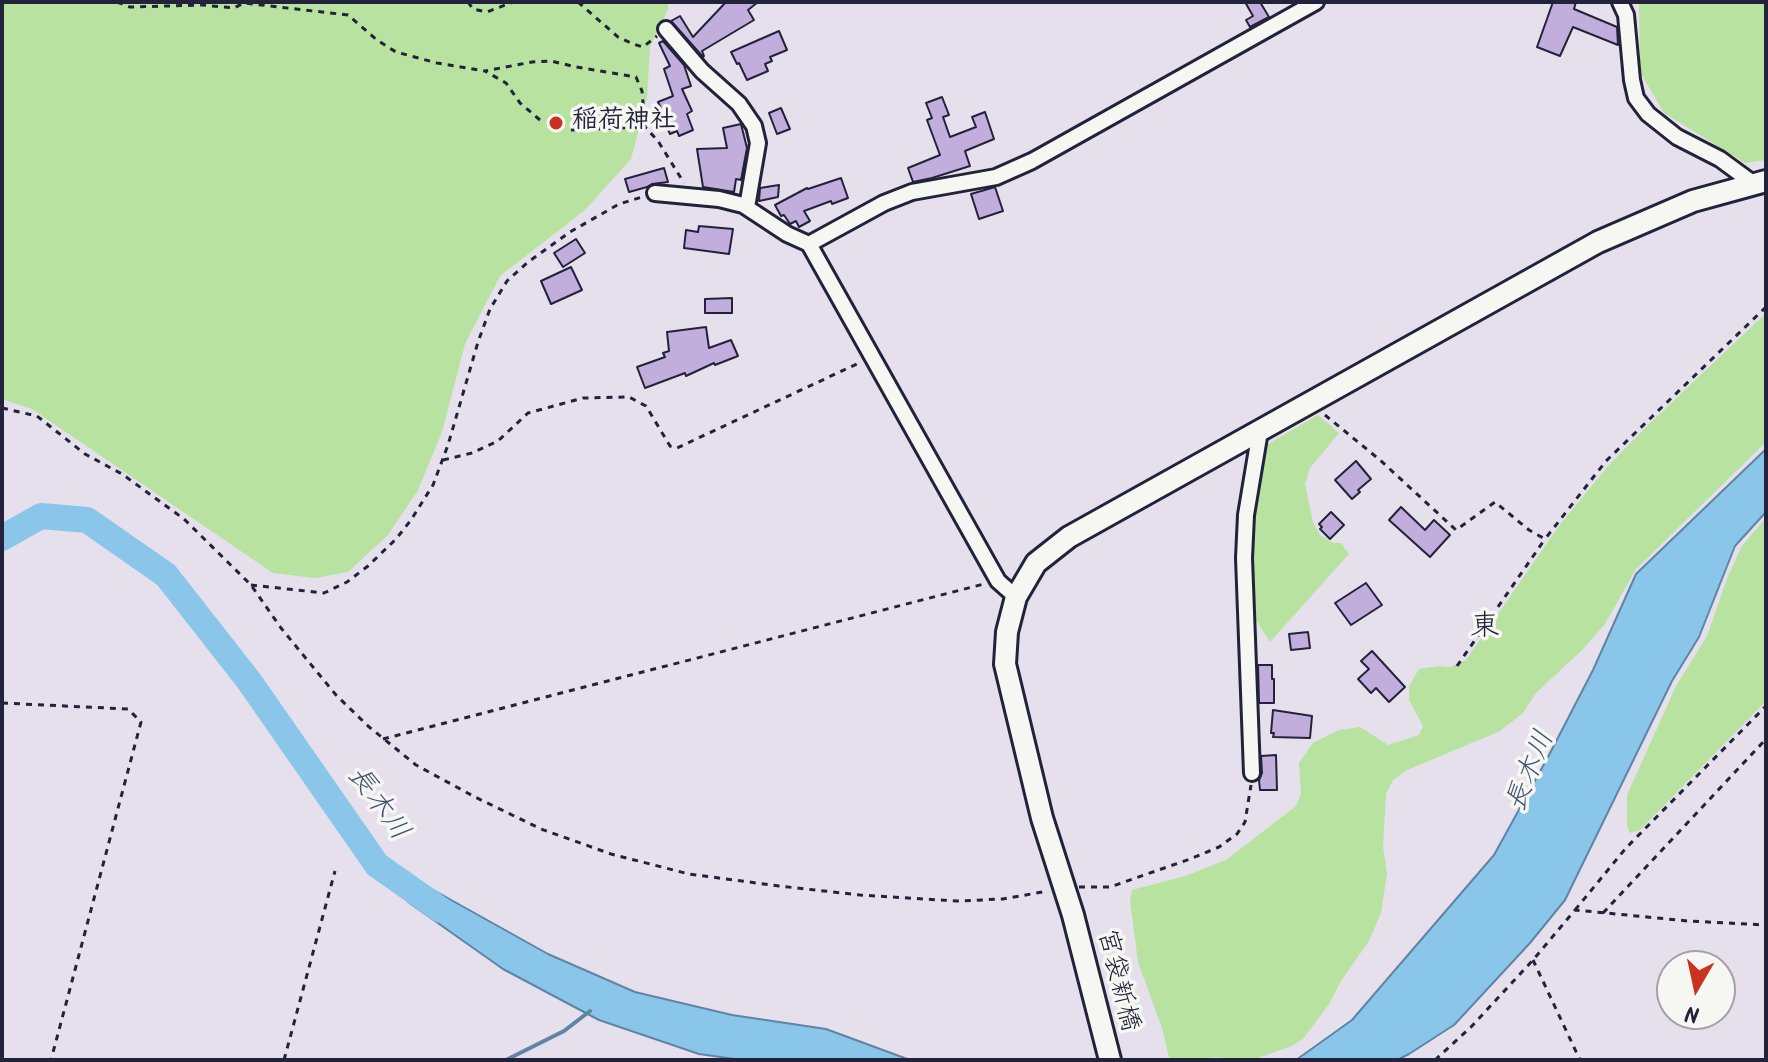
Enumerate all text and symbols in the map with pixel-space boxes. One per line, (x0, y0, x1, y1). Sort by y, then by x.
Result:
place label: 稲荷神社 (572, 107, 676, 139)
marker: 稲荷神社 (547, 114, 565, 132)
district label: 東 (1470, 612, 1500, 648)
water label: 長木川 (1502, 727, 1564, 817)
water label: 長木川 (338, 761, 414, 849)
street label: 宮袋新橋 (1088, 927, 1144, 1035)
north arrow (1656, 950, 1736, 1030)
text: N (1683, 994, 1702, 1031)

